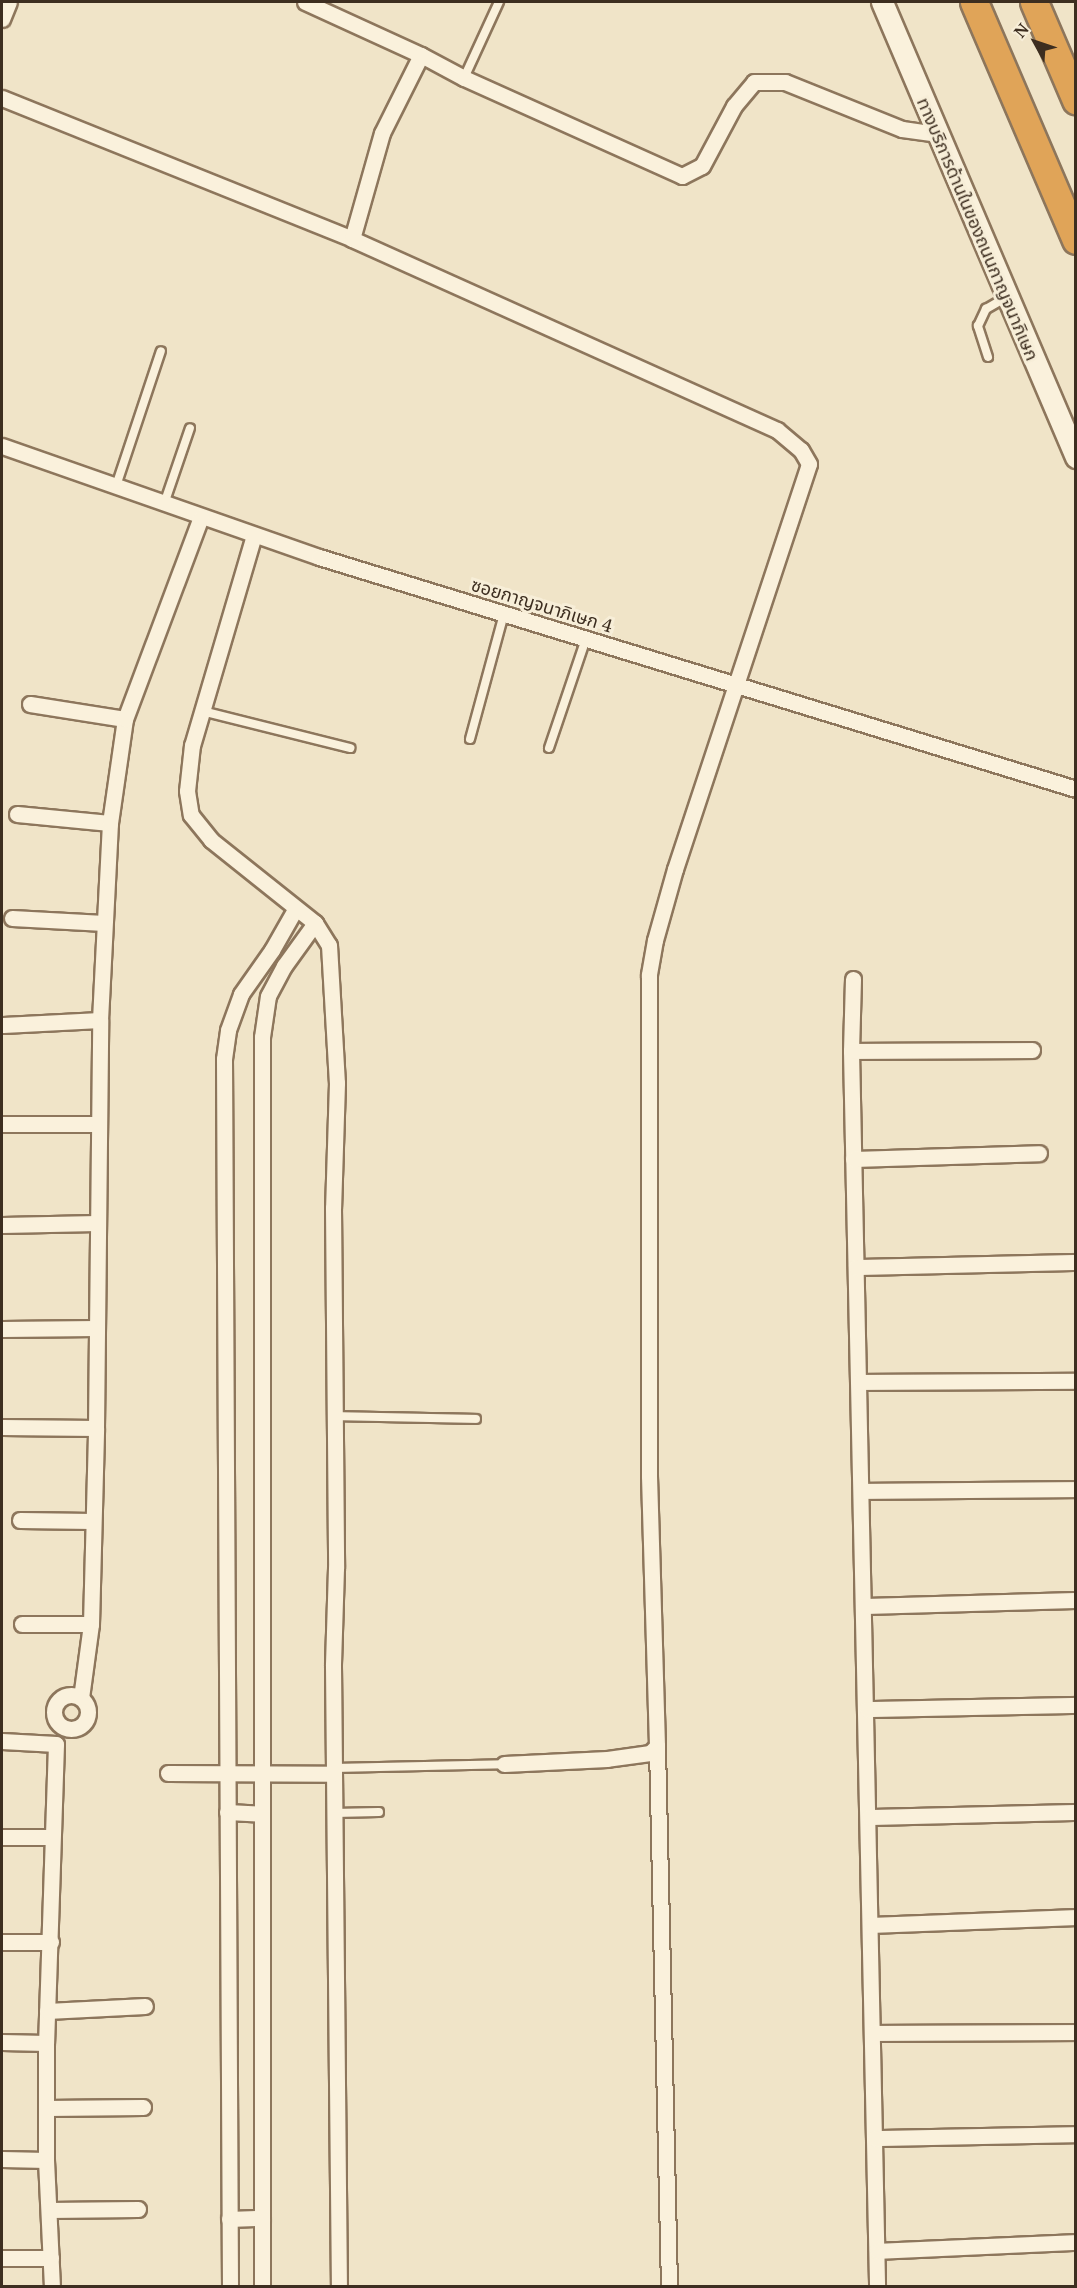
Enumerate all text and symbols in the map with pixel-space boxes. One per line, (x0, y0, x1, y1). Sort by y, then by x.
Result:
north arrow (1005, 12, 1065, 72)
text: N (1009, 19, 1034, 42)
street label: ทางบริการด้านในของถนนกาญจนาภิเษก (913, 94, 1043, 364)
street label: ซอยกาญจนาภิเษก 4 (469, 573, 615, 637)

